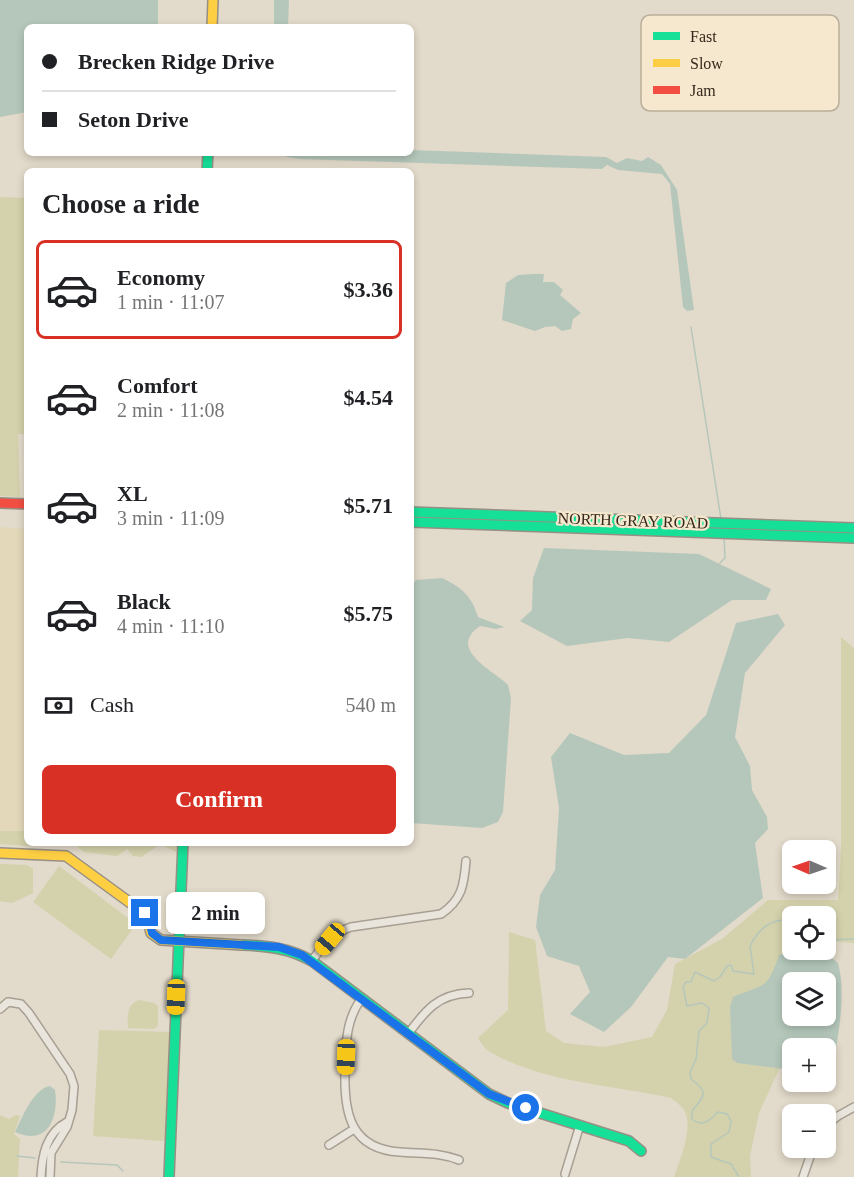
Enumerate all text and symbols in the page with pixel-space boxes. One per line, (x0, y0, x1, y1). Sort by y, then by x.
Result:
legend (641, 15, 839, 111)
text: Fast (690, 28, 717, 45)
text: Brecken Ridge Drive (78, 49, 274, 74)
text: Slow (690, 55, 723, 72)
text: Jam (690, 82, 716, 99)
text: Seton Drive (78, 107, 189, 132)
text: Choose a ride (42, 189, 200, 219)
icon: car (45, 263, 99, 317)
text: Economy (117, 265, 205, 290)
text: $3.36 (344, 277, 393, 302)
text: 1 min · 11:07 (117, 291, 225, 313)
icon: car (45, 371, 99, 425)
text: Comfort (117, 373, 198, 398)
text: $4.54 (344, 385, 393, 410)
text: 2 min · 11:08 (117, 399, 225, 421)
icon: car (45, 479, 99, 533)
text: XL (117, 481, 148, 506)
text: $5.71 (344, 493, 393, 518)
text: 3 min · 11:09 (117, 507, 225, 529)
street label: NORTH GRAY ROAD (557, 509, 709, 532)
icon: car (45, 587, 99, 641)
text: Black (117, 589, 171, 614)
text: $5.75 (344, 601, 393, 626)
text: 4 min · 11:10 (117, 615, 225, 637)
icon: cash (42, 689, 75, 722)
text: Cash (90, 692, 134, 717)
text: 540 m (345, 694, 396, 716)
button: Confirm (42, 765, 396, 834)
north arrow (782, 840, 836, 894)
map controls (782, 840, 836, 1158)
callout: 2 min (166, 892, 265, 934)
route end (131, 899, 158, 926)
text: 2 min (191, 902, 240, 924)
button: locate (782, 906, 836, 960)
car (312, 919, 348, 959)
button: layers (782, 972, 836, 1026)
car (166, 979, 186, 1015)
button: + (782, 1038, 836, 1092)
car (336, 1039, 356, 1075)
route start (512, 1094, 539, 1121)
button: − (782, 1104, 836, 1158)

